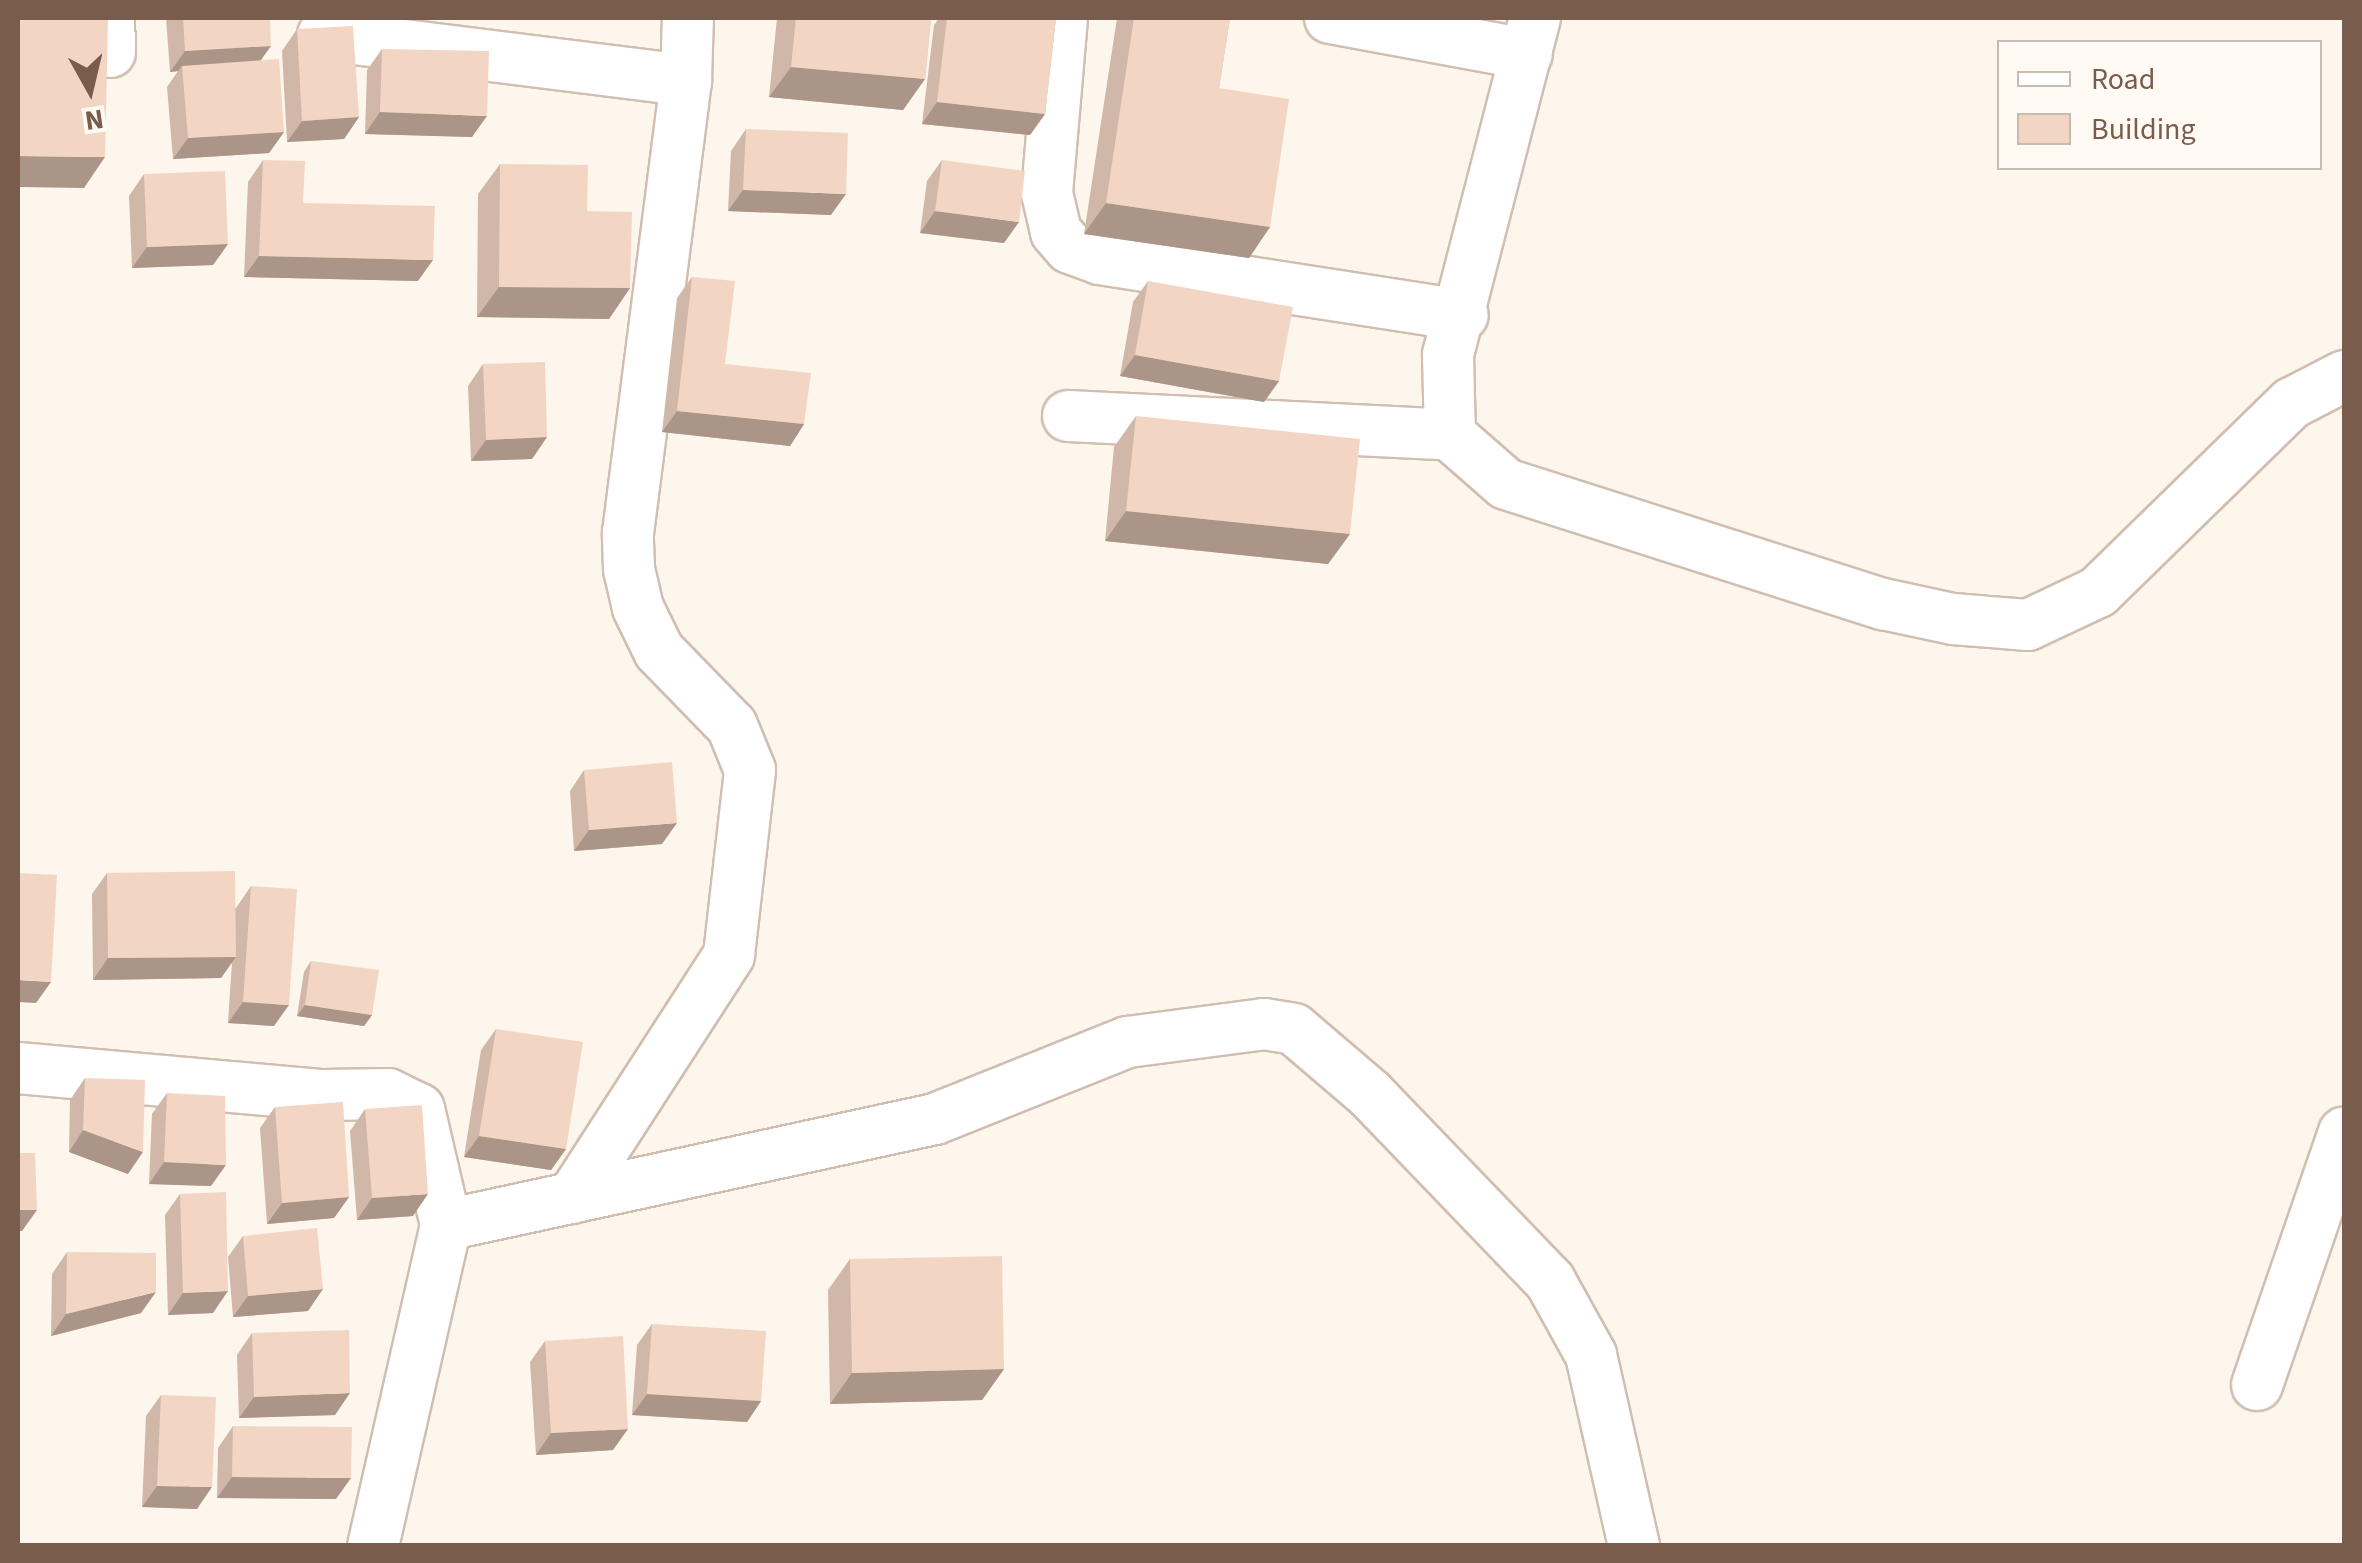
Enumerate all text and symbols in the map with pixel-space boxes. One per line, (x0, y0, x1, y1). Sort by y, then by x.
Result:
north arrow (40, 40, 140, 140)
legend (1997, 40, 2322, 170)
text: Road (2091, 58, 2155, 101)
text: N (82, 99, 106, 141)
text: Building (2091, 108, 2196, 151)

